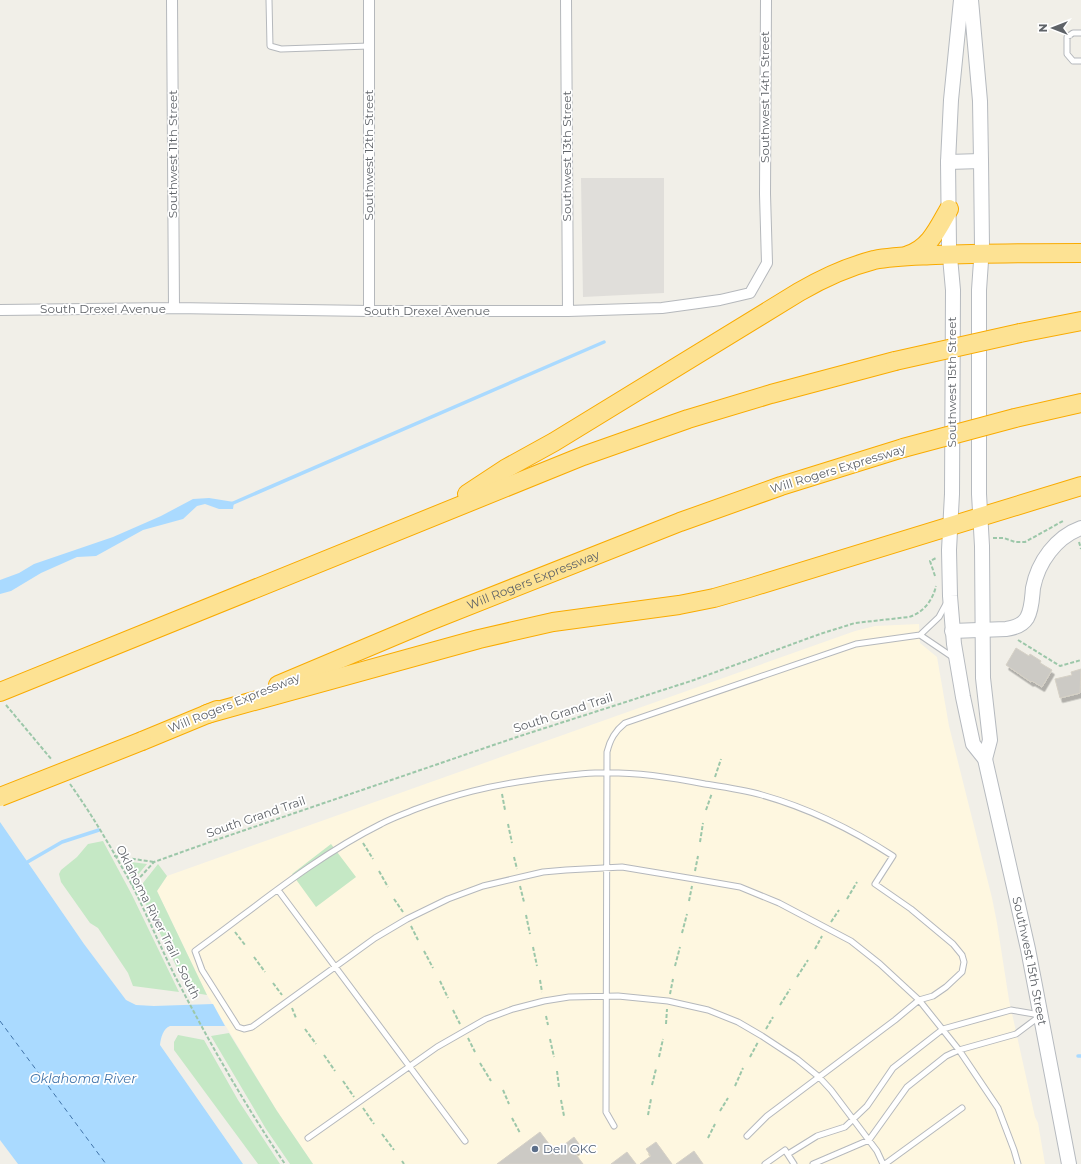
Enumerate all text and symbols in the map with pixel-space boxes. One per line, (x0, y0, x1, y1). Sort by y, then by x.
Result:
north arrow (1033, 8, 1073, 48)
text: N (1036, 24, 1050, 32)
street label: Southwest 14th Street (757, 31, 772, 163)
street label: Southwest 12th Street (361, 89, 376, 220)
street label: Southwest 11th Street (165, 90, 180, 218)
street label: Southwest 13th Street (559, 90, 574, 221)
street label: South Drexel Avenue (40, 301, 166, 316)
street label: South Drexel Avenue (364, 303, 490, 318)
street label: Southwest 15th Street (944, 316, 959, 447)
street label: Will Rogers Expressway (768, 441, 908, 496)
street label: Will Rogers Expressway (465, 547, 602, 613)
street label: Will Rogers Expressway (166, 669, 302, 736)
street label: South Grand Trail (511, 689, 615, 736)
street label: South Grand Trail (204, 793, 307, 841)
street label: Oklahoma River Trail - South (113, 842, 204, 1001)
street label: Southwest 15th Street (1009, 895, 1050, 1027)
water label: Oklahoma River (30, 1070, 137, 1086)
place label: Dell OKC (543, 1141, 597, 1156)
marker: Dell OKC (530, 1144, 540, 1154)

